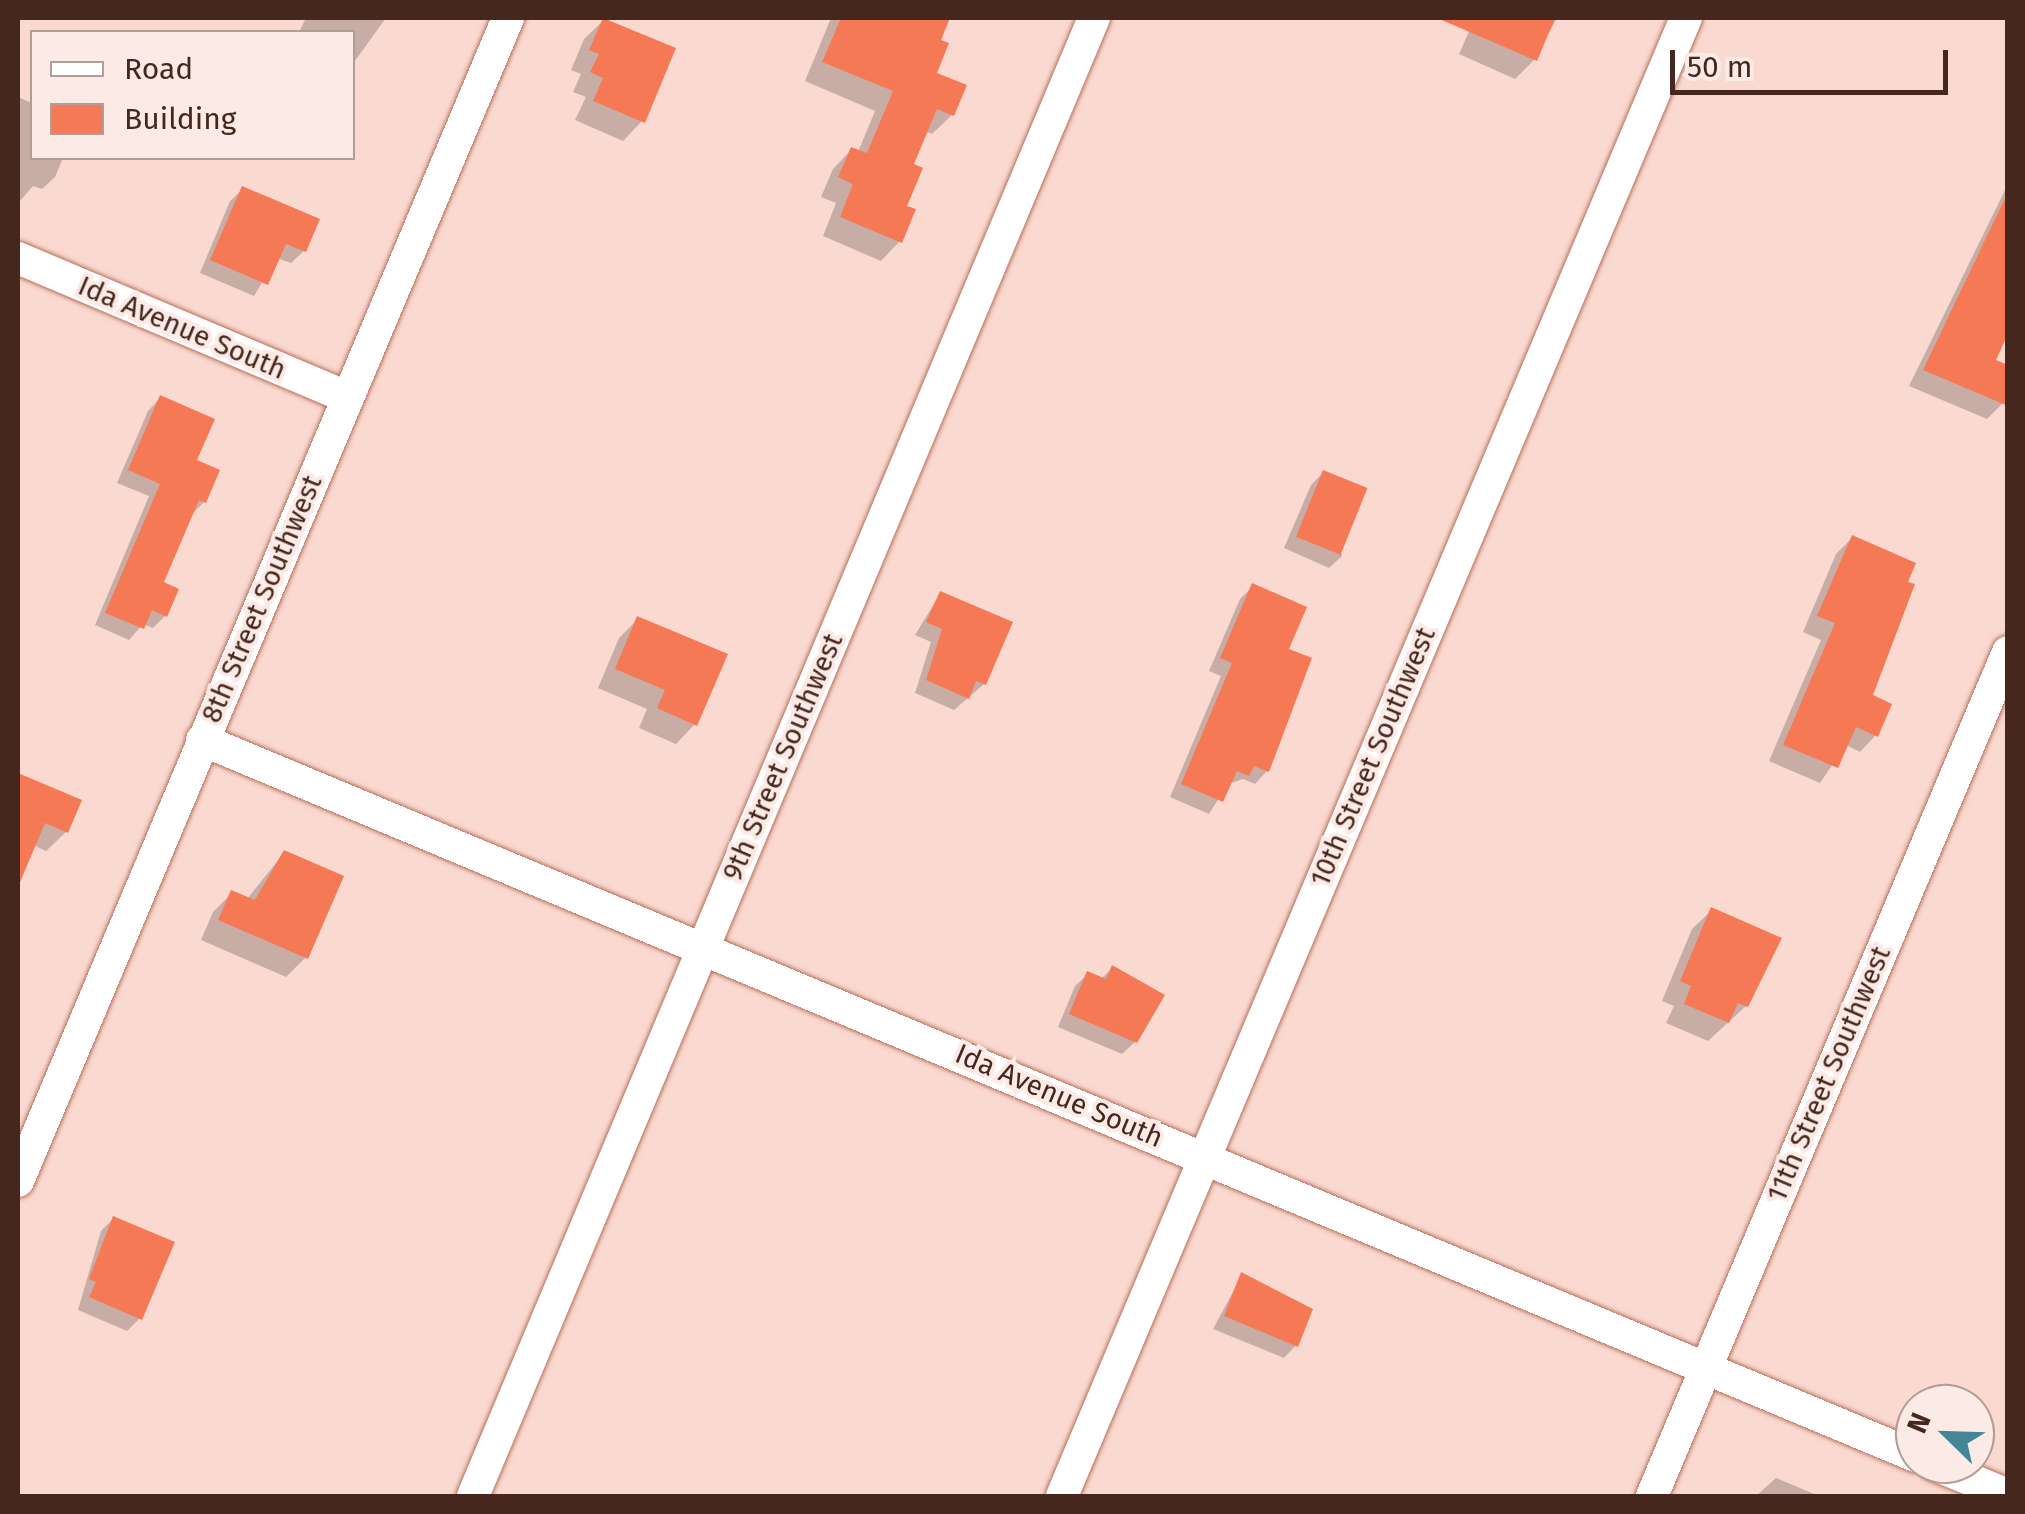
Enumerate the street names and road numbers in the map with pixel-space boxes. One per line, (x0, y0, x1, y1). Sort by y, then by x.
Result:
street label: Ida Avenue South (73, 269, 291, 387)
street label: 8th Street Southwest (195, 470, 329, 728)
street label: 10th Street Southwest (1303, 622, 1443, 892)
street label: 9th Street Southwest (716, 628, 850, 886)
street label: 11th Street Southwest (1760, 941, 1898, 1207)
street label: Ida Avenue South (950, 1037, 1168, 1155)

